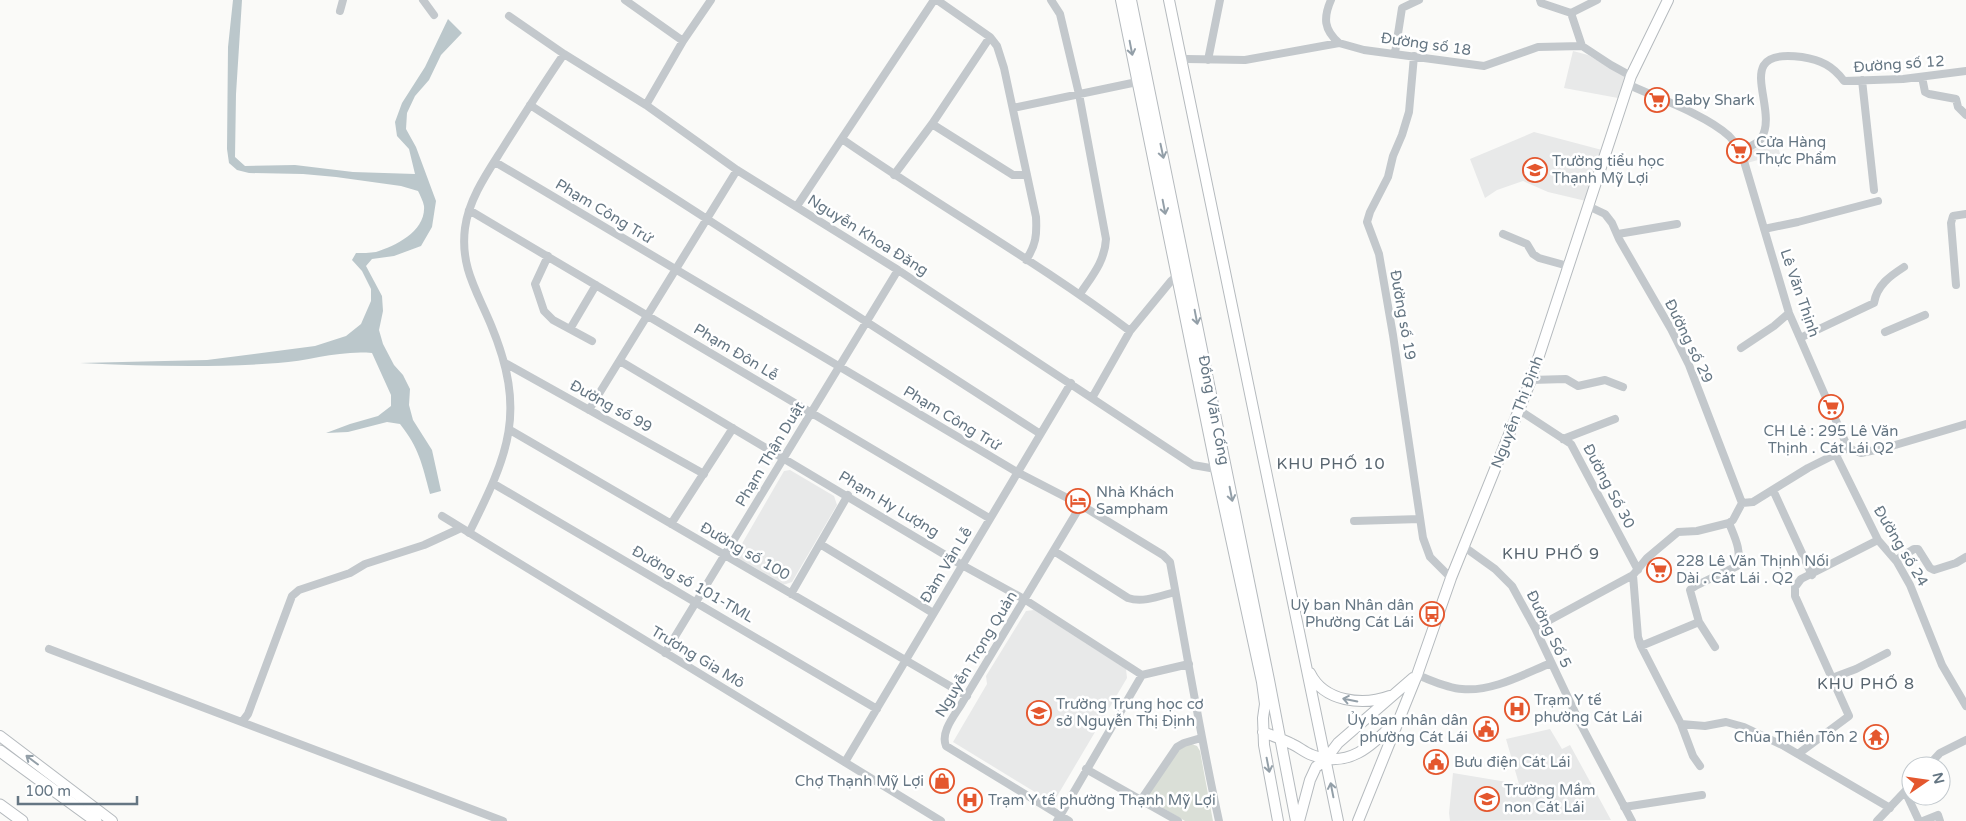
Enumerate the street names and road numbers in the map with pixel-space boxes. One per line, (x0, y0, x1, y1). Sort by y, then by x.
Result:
street label: Đường số 18 (1380, 29, 1472, 59)
street label: Đường số 12 (1853, 52, 1945, 76)
street label: Phạm Công Trứ (552, 175, 657, 248)
street label: Nguyễn Khoa Đăng (804, 191, 932, 279)
street label: Lê Văn Thịnh (1776, 246, 1824, 340)
street label: Đường số 19 (1386, 269, 1420, 361)
street label: Đường số 29 (1661, 296, 1717, 386)
street label: Phạm Đôn Lễ (690, 320, 782, 384)
street label: Đồng Văn Cống (1195, 353, 1233, 467)
street label: Nguyễn Thị Định (1487, 353, 1547, 471)
street label: Đường số 99 (567, 376, 655, 436)
street label: Phạm Công Trứ (900, 382, 1005, 455)
street label: Phạm Thận Duật (732, 398, 809, 510)
street label: Đường Số 30 (1579, 441, 1639, 531)
street label: Phạm Hy Lượng (835, 467, 943, 541)
street label: Đường số 24 (1870, 502, 1932, 590)
street label: Đường số 100 (697, 518, 793, 584)
street label: Đàm Văn Lễ (916, 524, 976, 606)
street label: Đường số 101-TML (629, 542, 758, 626)
street label: Đường Số 5 (1523, 587, 1575, 671)
street label: Nguyễn Trọng Quản (931, 588, 1021, 720)
street label: Trương Gia Mô (648, 622, 748, 692)

